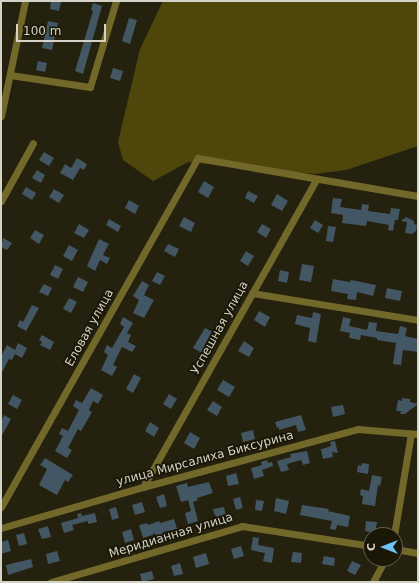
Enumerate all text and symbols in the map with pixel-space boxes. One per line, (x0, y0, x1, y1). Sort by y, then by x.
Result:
scale bar (18, 16, 108, 42)
text: 100 m (23, 24, 61, 38)
street label: Успешная улица (188, 279, 252, 377)
street label: Еловая улица (63, 287, 117, 369)
street label: улица Мирсалиха Биксурина (115, 428, 295, 490)
street label: Меридианная улица (107, 510, 235, 562)
north arrow (363, 527, 403, 567)
text: С (365, 543, 378, 551)

